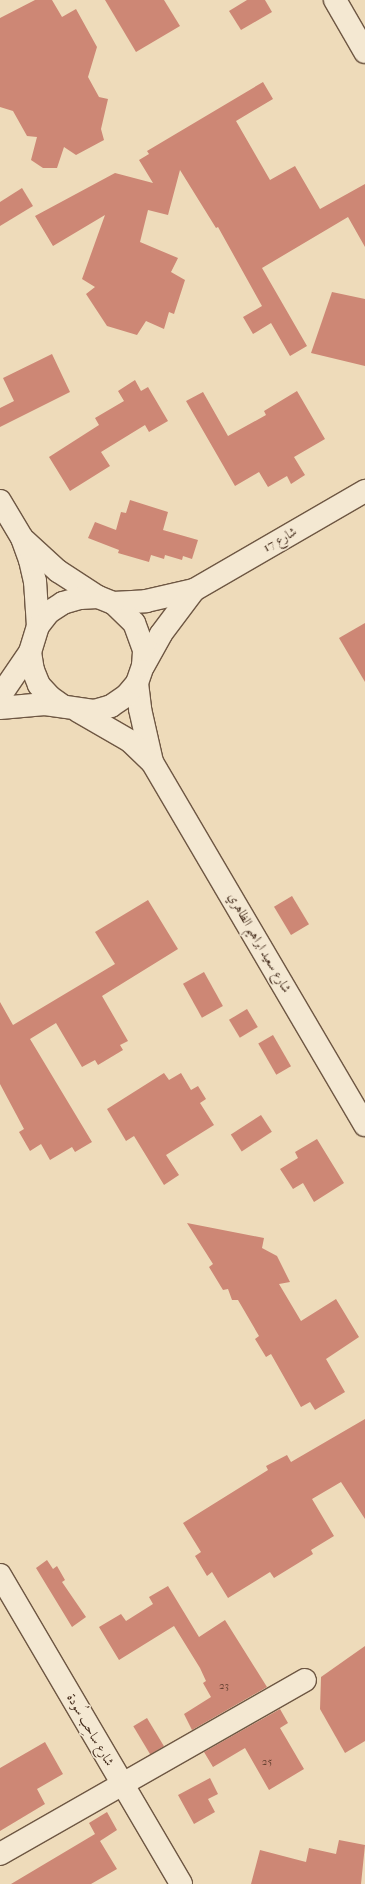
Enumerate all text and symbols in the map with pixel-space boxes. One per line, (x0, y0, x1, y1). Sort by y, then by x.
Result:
street label: شارع 17 (260, 524, 300, 556)
street label: شارع سعيد ابراهيم الظاهري (224, 890, 294, 996)
house number: 23 (219, 1679, 229, 1693)
street label: شارع ساحِب سُودة (63, 1691, 117, 1769)
house number: 25 (262, 1755, 272, 1769)

